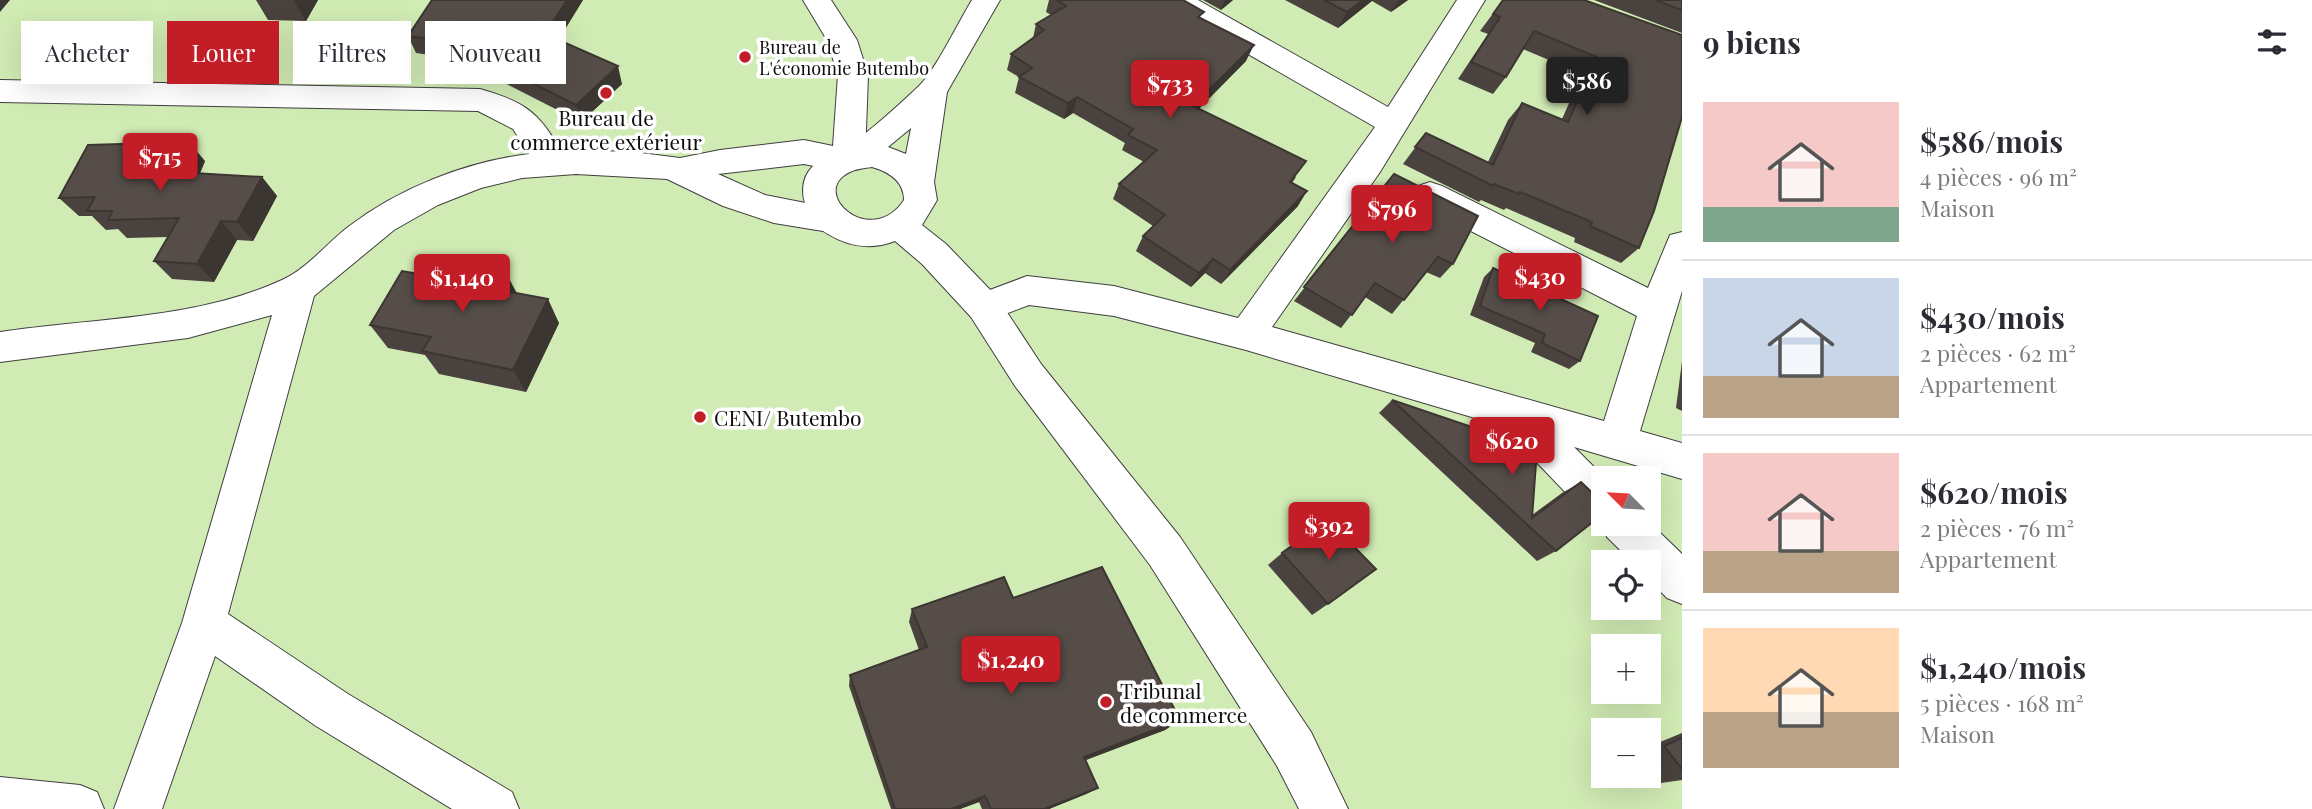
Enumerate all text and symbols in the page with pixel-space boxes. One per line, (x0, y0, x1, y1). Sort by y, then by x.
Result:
chip: Acheter (21, 21, 153, 84)
chip: Louer (167, 21, 279, 84)
chip: Filtres (293, 21, 411, 84)
chip: Nouveau (425, 21, 566, 84)
text: 9 biens (1703, 22, 1801, 62)
icon: filters (2253, 23, 2291, 61)
place label: Bureau de L'économie Butembo (759, 35, 929, 80)
marker: Bureau de L'économie Butembo (737, 49, 753, 65)
pin: $586 (1546, 58, 1628, 117)
pin: $733 (1129, 60, 1211, 120)
text: $586 (1562, 64, 1612, 95)
text: $733 (1147, 67, 1193, 98)
marker: Bureau de commerce extérieur (598, 85, 614, 101)
place label: Bureau de commerce extérieur (510, 103, 702, 155)
text: $586/mois (1920, 121, 2063, 161)
icon: home (1759, 130, 1843, 214)
pin: $715 (119, 134, 201, 193)
text: $715 (139, 140, 181, 171)
text: 4 pièces · 96 m² (1920, 161, 2077, 192)
pin: $796 (1351, 186, 1433, 245)
text: $796 (1367, 192, 1417, 223)
text: Maison (1920, 192, 1995, 223)
pin: $1,140 (405, 254, 519, 314)
pin: $430 (1499, 254, 1581, 313)
text: $430 (1514, 260, 1566, 291)
text: $1,140 (430, 261, 494, 292)
text: $430/mois (1920, 297, 2065, 337)
icon: home (1759, 306, 1843, 390)
text: 2 pièces · 62 m² (1920, 337, 2076, 368)
text: Appartement (1920, 368, 2057, 399)
place label: CENI/ Butembo (714, 403, 862, 431)
marker: CENI/ Butembo (692, 409, 708, 425)
pin: $620 (1471, 418, 1553, 477)
text: $620 (1486, 424, 1538, 455)
north arrow (1591, 466, 1661, 536)
map controls (1591, 466, 1661, 788)
text: $620/mois (1920, 472, 2068, 512)
icon: home (1759, 481, 1843, 565)
pin: $392 (1288, 503, 1370, 562)
text: $392 (1304, 509, 1354, 540)
text: 2 pièces · 76 m² (1920, 512, 2074, 543)
text: Appartement (1920, 543, 2057, 574)
button: locate (1591, 550, 1661, 620)
button: + (1591, 634, 1661, 704)
pin: $1,240 (954, 636, 1068, 696)
text: $1,240 (977, 643, 1045, 674)
text: $1,240/mois (1920, 647, 2086, 687)
icon: home (1759, 656, 1843, 740)
place label: Tribunal de commerce (1120, 676, 1247, 728)
text: 5 pièces · 168 m² (1920, 687, 2084, 718)
marker: Tribunal de commerce (1098, 694, 1114, 710)
button: − (1591, 718, 1661, 788)
text: Maison (1920, 718, 1995, 749)

